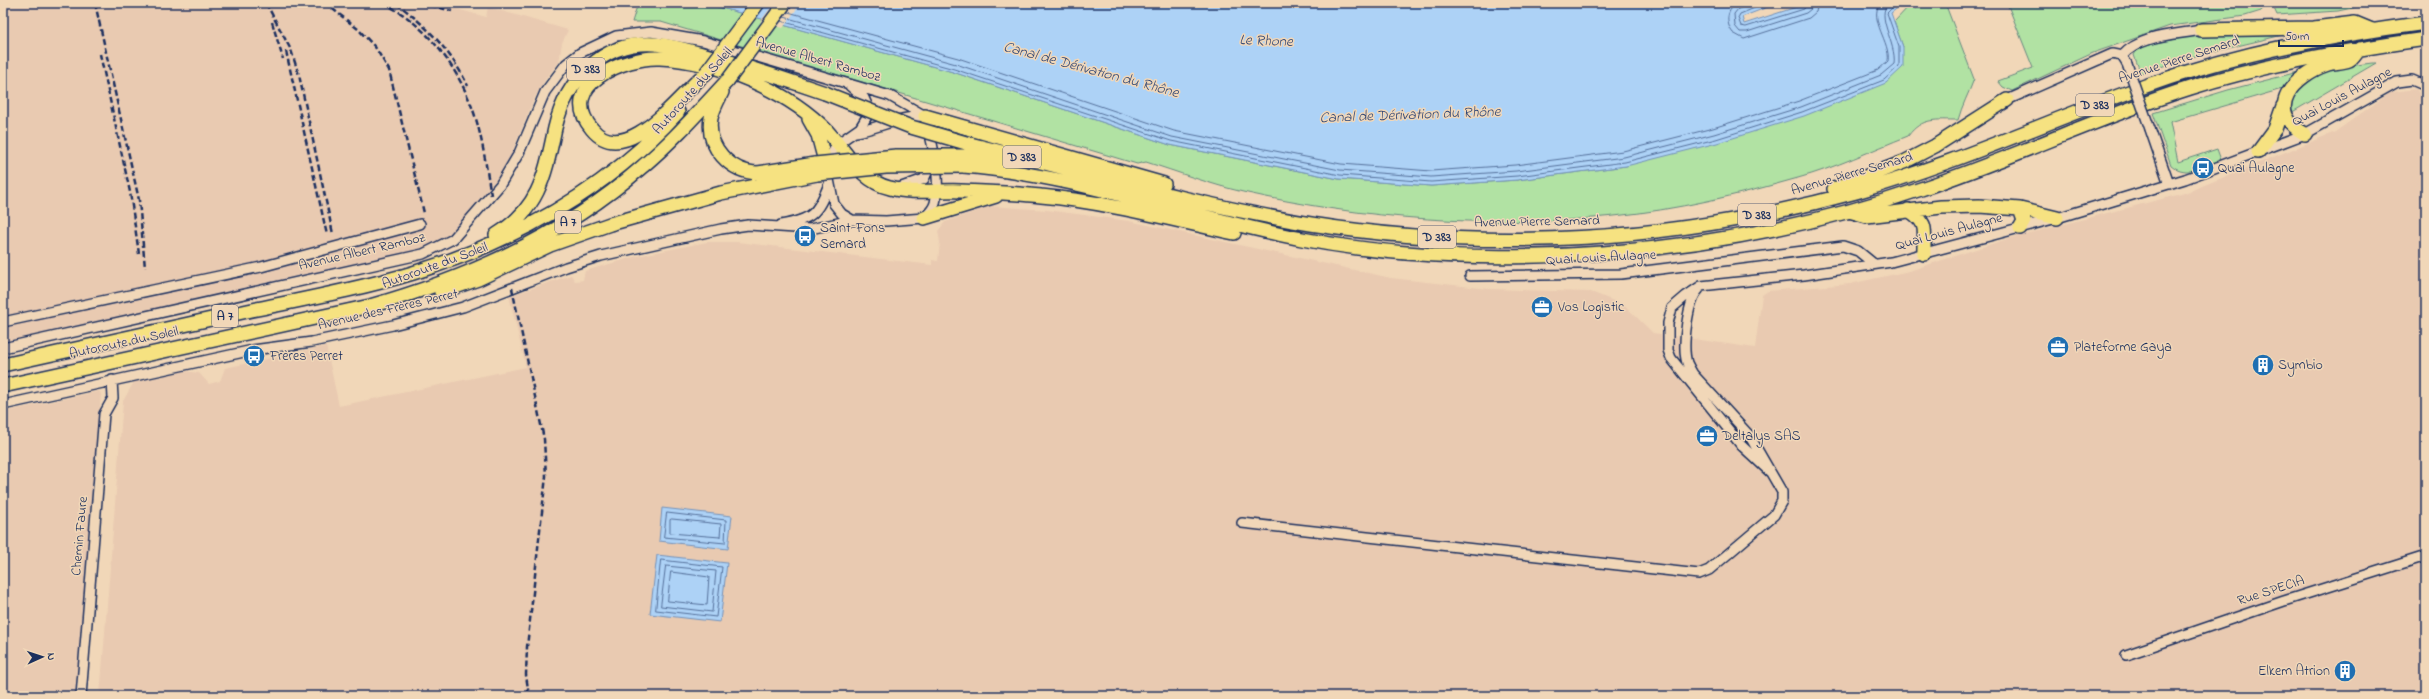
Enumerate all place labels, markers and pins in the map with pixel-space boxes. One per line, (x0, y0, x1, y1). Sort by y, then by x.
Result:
bus stop icon: Quai Aulagne (2190, 155, 2216, 181)
place label: Quai Aulagne (2218, 158, 2295, 180)
place label: Saint-Fons Semard (820, 218, 885, 255)
bus stop icon: Saint-Fons Semard (792, 223, 818, 249)
office icon: Vos Logistic (1529, 294, 1555, 320)
place label: Vos Logistic (1557, 297, 1625, 319)
office icon: Plateforme Gaya (2045, 334, 2071, 360)
place label: Plateforme Gaya (2074, 337, 2172, 359)
bus stop icon: Frères Perret (241, 343, 267, 369)
place label: Frères Perret (269, 346, 343, 367)
building icon: Symbio (2250, 352, 2276, 378)
place label: Symbio (2278, 355, 2323, 377)
office icon: Deltalys SAS (1694, 423, 1720, 449)
place label: Deltalys SAS (1721, 426, 1801, 448)
building icon: Elkem Atrion (2332, 658, 2358, 684)
place label: Elkem Atrion (2258, 661, 2330, 682)

